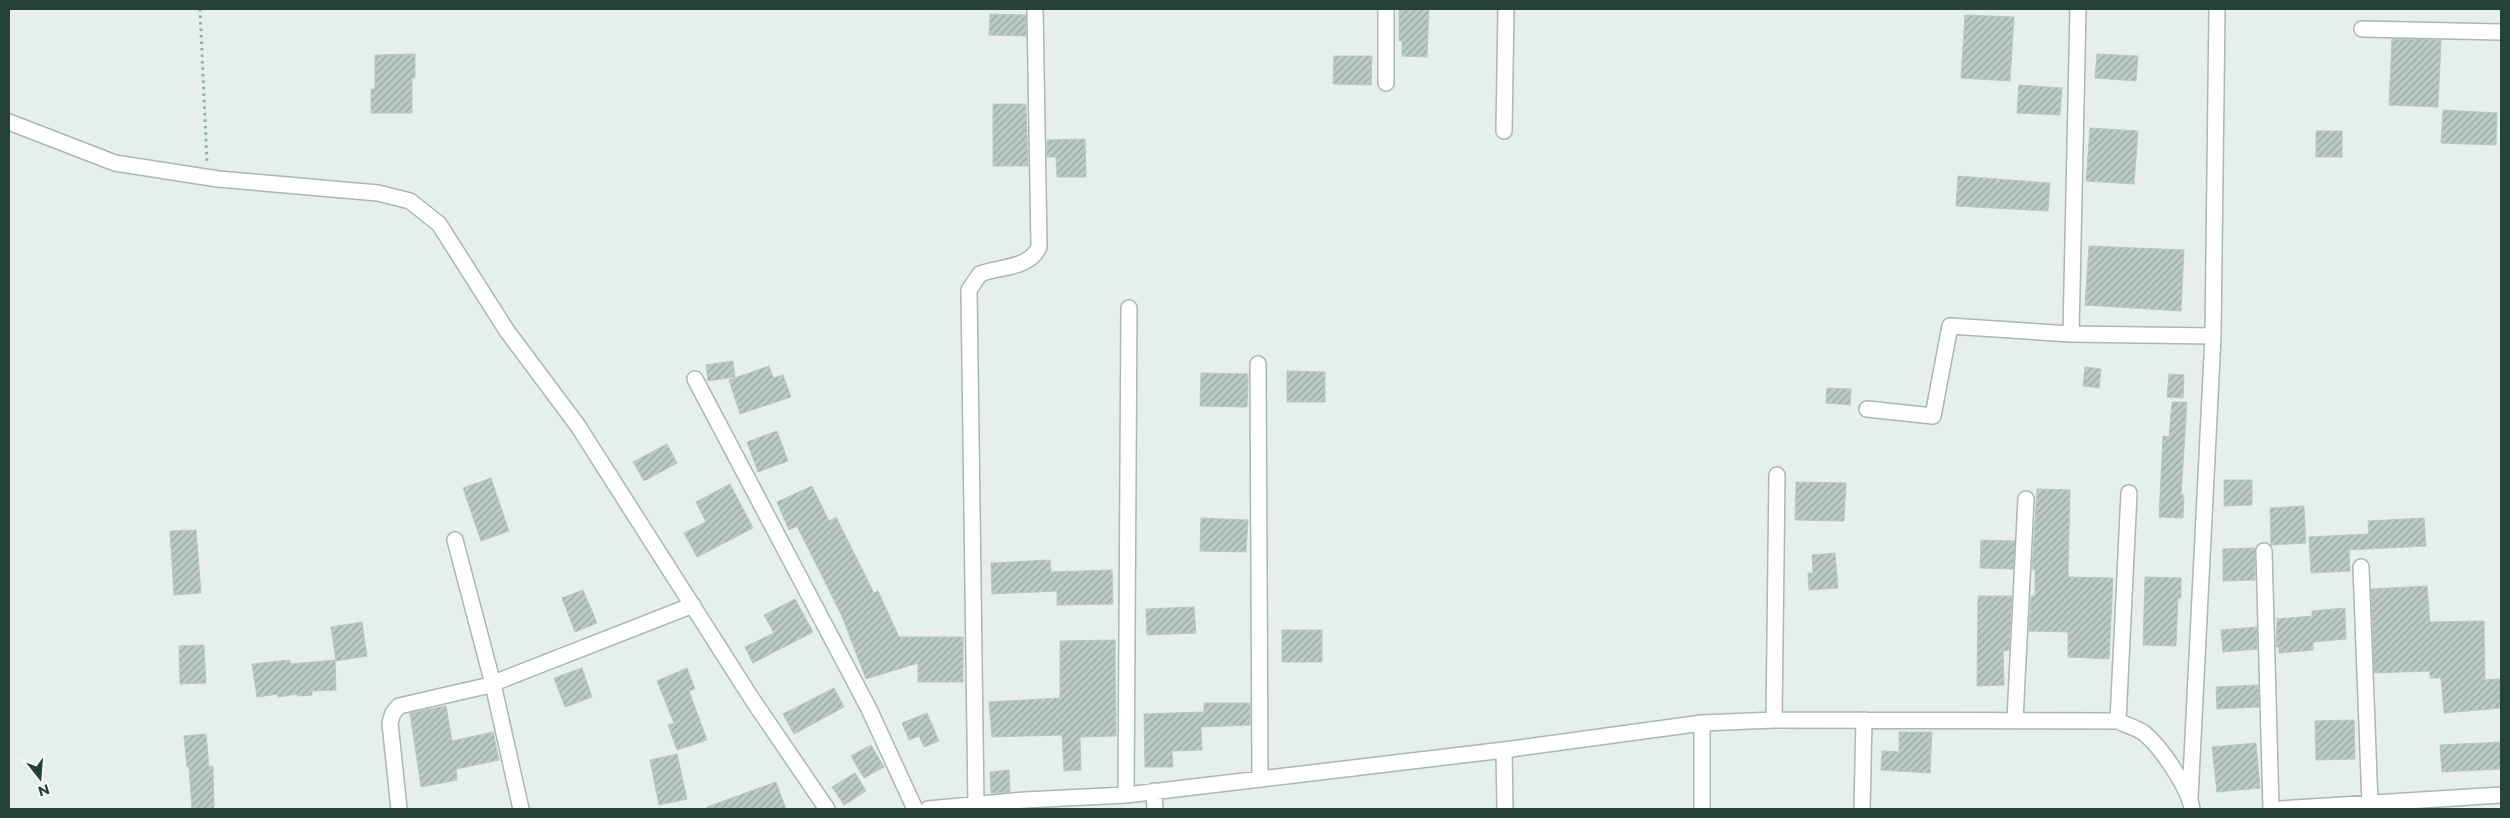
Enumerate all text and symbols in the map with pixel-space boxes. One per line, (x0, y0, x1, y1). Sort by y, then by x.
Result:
north arrow (15, 753, 65, 803)
text: N (36, 780, 52, 801)

